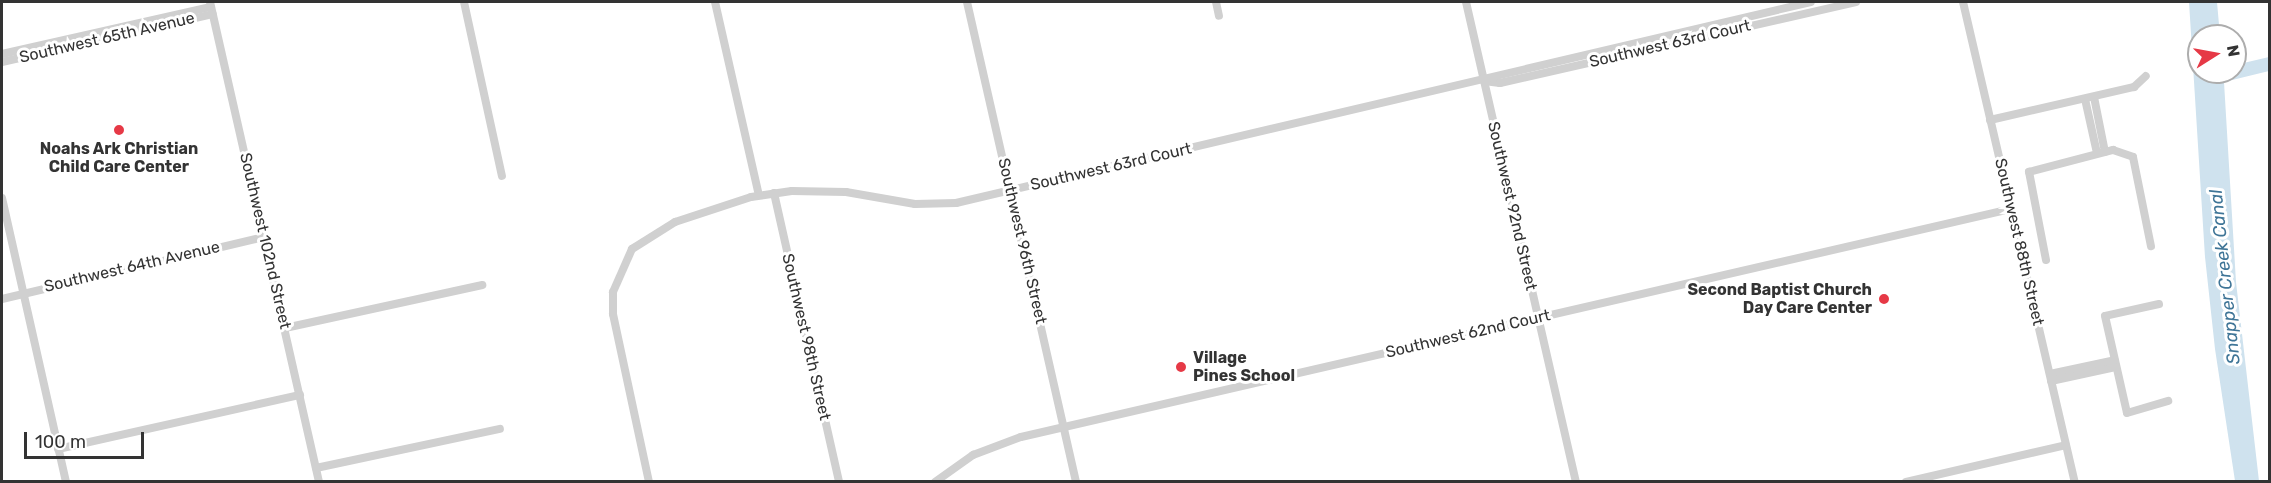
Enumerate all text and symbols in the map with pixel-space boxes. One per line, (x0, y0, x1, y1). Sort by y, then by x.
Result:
street label: Southwest 65th Avenue (17, 8, 197, 68)
street label: Southwest 63rd Court (1587, 16, 1753, 72)
north arrow (2187, 24, 2247, 84)
text: N (2223, 43, 2244, 58)
street label: Southwest 92nd Street (1483, 120, 1541, 292)
marker: Noahs Ark Christian Child Care Center (112, 123, 126, 137)
place label: Noahs Ark Christian Child Care Center (40, 139, 198, 177)
street label: Southwest 63rd Court (1028, 139, 1194, 195)
street label: Southwest 102nd Street (235, 151, 295, 331)
street label: Southwest 96th Street (994, 156, 1050, 326)
street label: Southwest 88th Street (1990, 156, 2048, 328)
water label: Snapper Creek Canal (2205, 188, 2245, 366)
street label: Southwest 64th Avenue (42, 237, 222, 297)
street label: Southwest 98th Street (777, 252, 835, 422)
place label: Second Baptist Church Day Care Center (1687, 280, 1872, 318)
marker: Second Baptist Church Day Care Center (1877, 292, 1891, 306)
street label: Southwest 62nd Court (1384, 306, 1552, 362)
place label: Village Pines School (1193, 348, 1295, 386)
marker: Village Pines School (1174, 360, 1188, 374)
scale bar (27, 420, 147, 458)
text: 100 m (35, 431, 86, 453)

